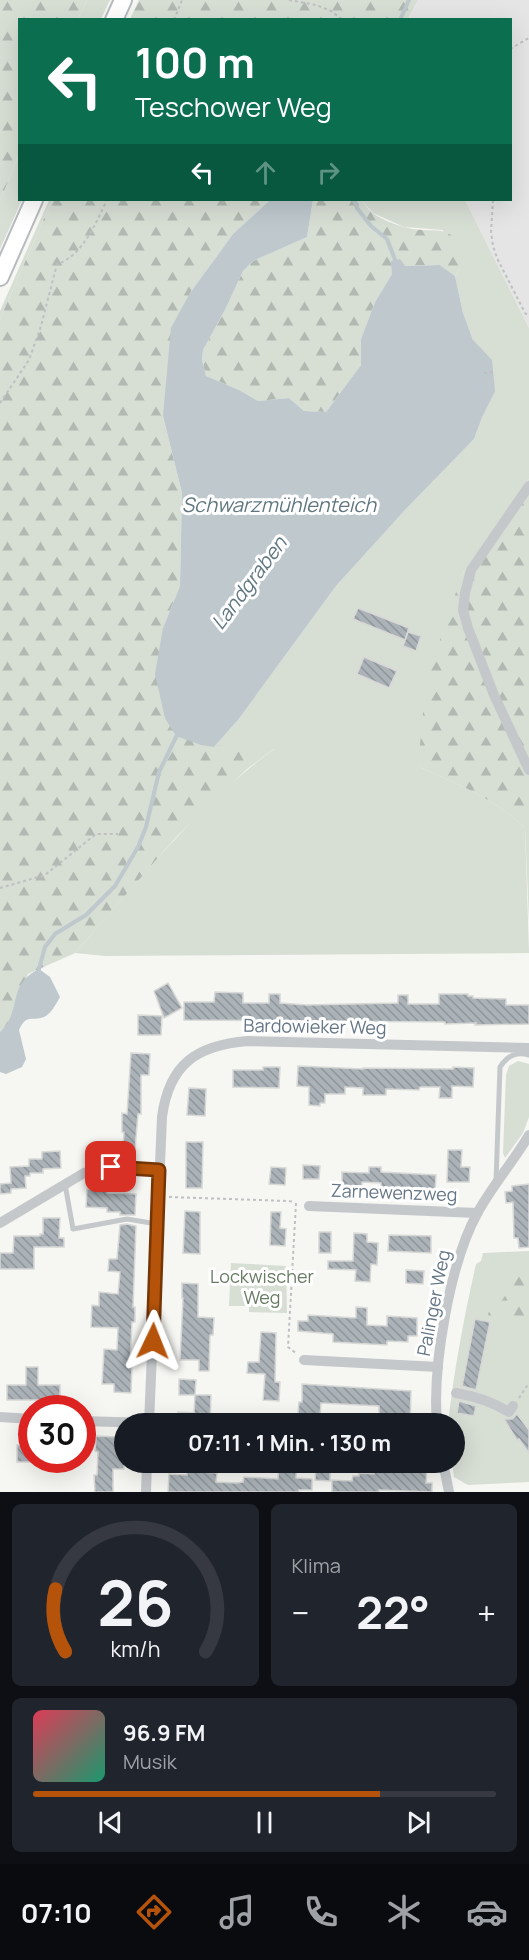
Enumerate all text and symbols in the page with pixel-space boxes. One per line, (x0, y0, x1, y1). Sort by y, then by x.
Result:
text: 100 m (135, 33, 255, 91)
icon: left (36, 42, 114, 120)
text: Teschower Weg (135, 88, 332, 125)
icon: left (186, 156, 219, 189)
icon: ahead (249, 156, 282, 189)
icon: right (312, 156, 345, 189)
water label: Schwarzmühlenteich (182, 491, 377, 518)
water label: Landgraben (205, 530, 293, 635)
street label: Bardowieker Weg (243, 1013, 387, 1039)
pin (85, 1141, 136, 1192)
icon: arrive (94, 1150, 127, 1183)
street label: Zarnewenzweg (330, 1178, 458, 1206)
street label: Palinger Weg (411, 1248, 455, 1358)
park label: Lockwischer Weg (210, 1264, 314, 1309)
position arrow (121, 1309, 185, 1373)
speed limit sign: 30 (18, 1395, 96, 1473)
text: 07:11 · 1 Min. · 130 m (188, 1428, 391, 1458)
text: Klima (292, 1552, 341, 1579)
text: 26 (97, 1559, 173, 1645)
text: 22° (356, 1581, 430, 1643)
text: − (292, 1590, 309, 1635)
text: + (477, 1590, 496, 1635)
text: km/h (110, 1634, 160, 1663)
text: 96.9 FM (123, 1718, 205, 1748)
text: Musik (123, 1748, 177, 1775)
icon: previous (94, 1806, 127, 1839)
icon: pause (248, 1806, 281, 1839)
icon: next (402, 1806, 435, 1839)
icon: directions (133, 1891, 175, 1933)
icon: music (216, 1891, 258, 1933)
icon: phone (300, 1891, 342, 1933)
icon: climate (383, 1891, 425, 1933)
icon: car (466, 1891, 508, 1933)
text: 07:10 (21, 1894, 92, 1931)

